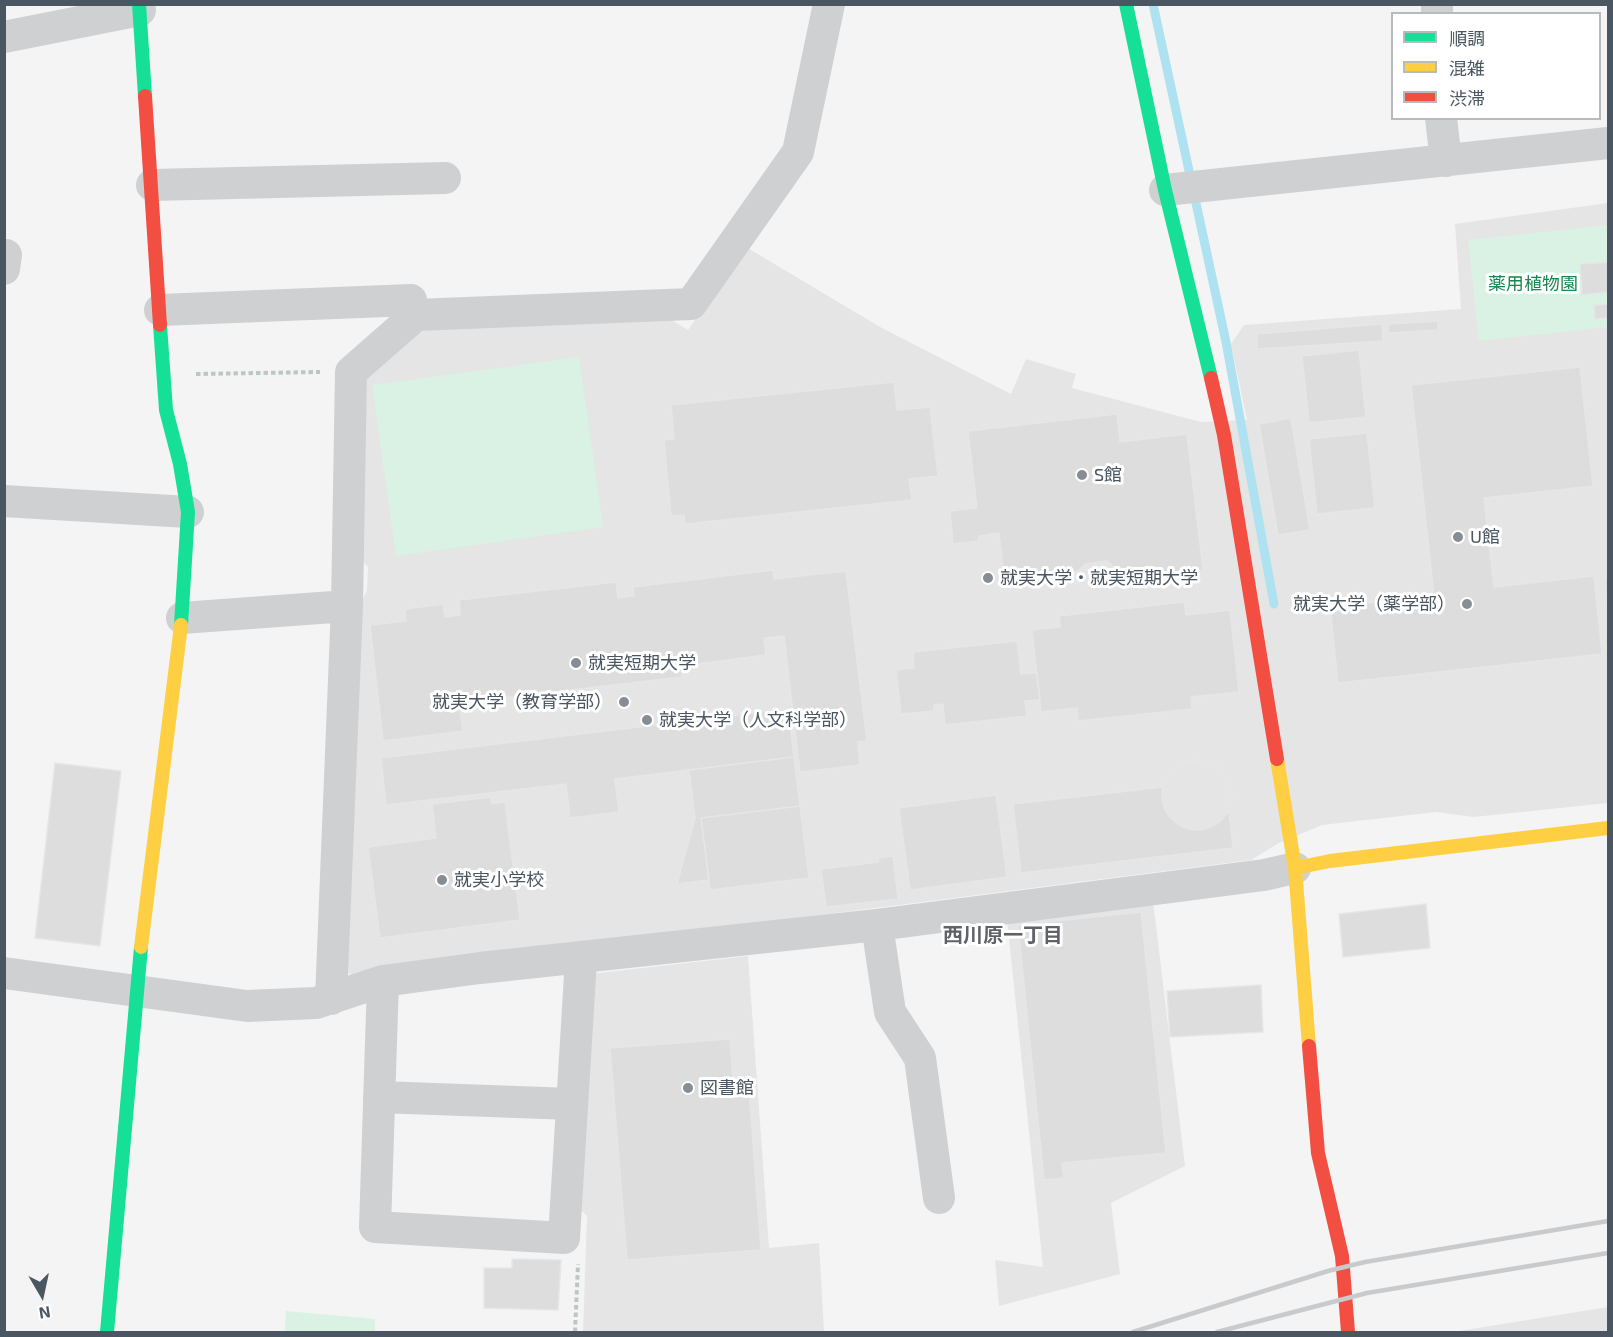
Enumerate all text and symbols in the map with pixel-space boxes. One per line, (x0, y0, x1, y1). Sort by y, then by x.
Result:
legend (1391, 12, 1601, 120)
text: 順調 (1449, 27, 1485, 49)
text: 混雑 (1449, 57, 1485, 79)
text: 渋滞 (1449, 87, 1485, 109)
park label: 薬用植物園 (1488, 273, 1578, 295)
place label: S館 (1094, 464, 1122, 486)
marker: S館 (1075, 468, 1089, 482)
place label: U館 (1470, 526, 1500, 548)
marker: U館 (1451, 530, 1465, 544)
place label: 就実大学・就実短期大学 (1000, 567, 1198, 589)
marker: 就実大学・就実短期大学 (981, 571, 995, 585)
place label: 就実大学（薬学部） (1293, 593, 1455, 615)
marker: 就実大学（薬学部） (1460, 597, 1474, 611)
place label: 就実短期大学 (588, 652, 696, 674)
marker: 就実短期大学 (569, 656, 583, 670)
place label: 就実大学（教育学部） (432, 691, 612, 713)
marker: 就実大学（教育学部） (617, 695, 631, 709)
place label: 就実大学（人文科学部） (659, 709, 857, 731)
marker: 就実大学（人文科学部） (640, 713, 654, 727)
place label: 就実小学校 (454, 869, 544, 891)
marker: 就実小学校 (435, 873, 449, 887)
district label: 西川原一丁目 (943, 923, 1063, 947)
place label: 図書館 (700, 1077, 754, 1099)
marker: 図書館 (681, 1081, 695, 1095)
north arrow (12, 1265, 72, 1325)
text: N (38, 1303, 52, 1324)

